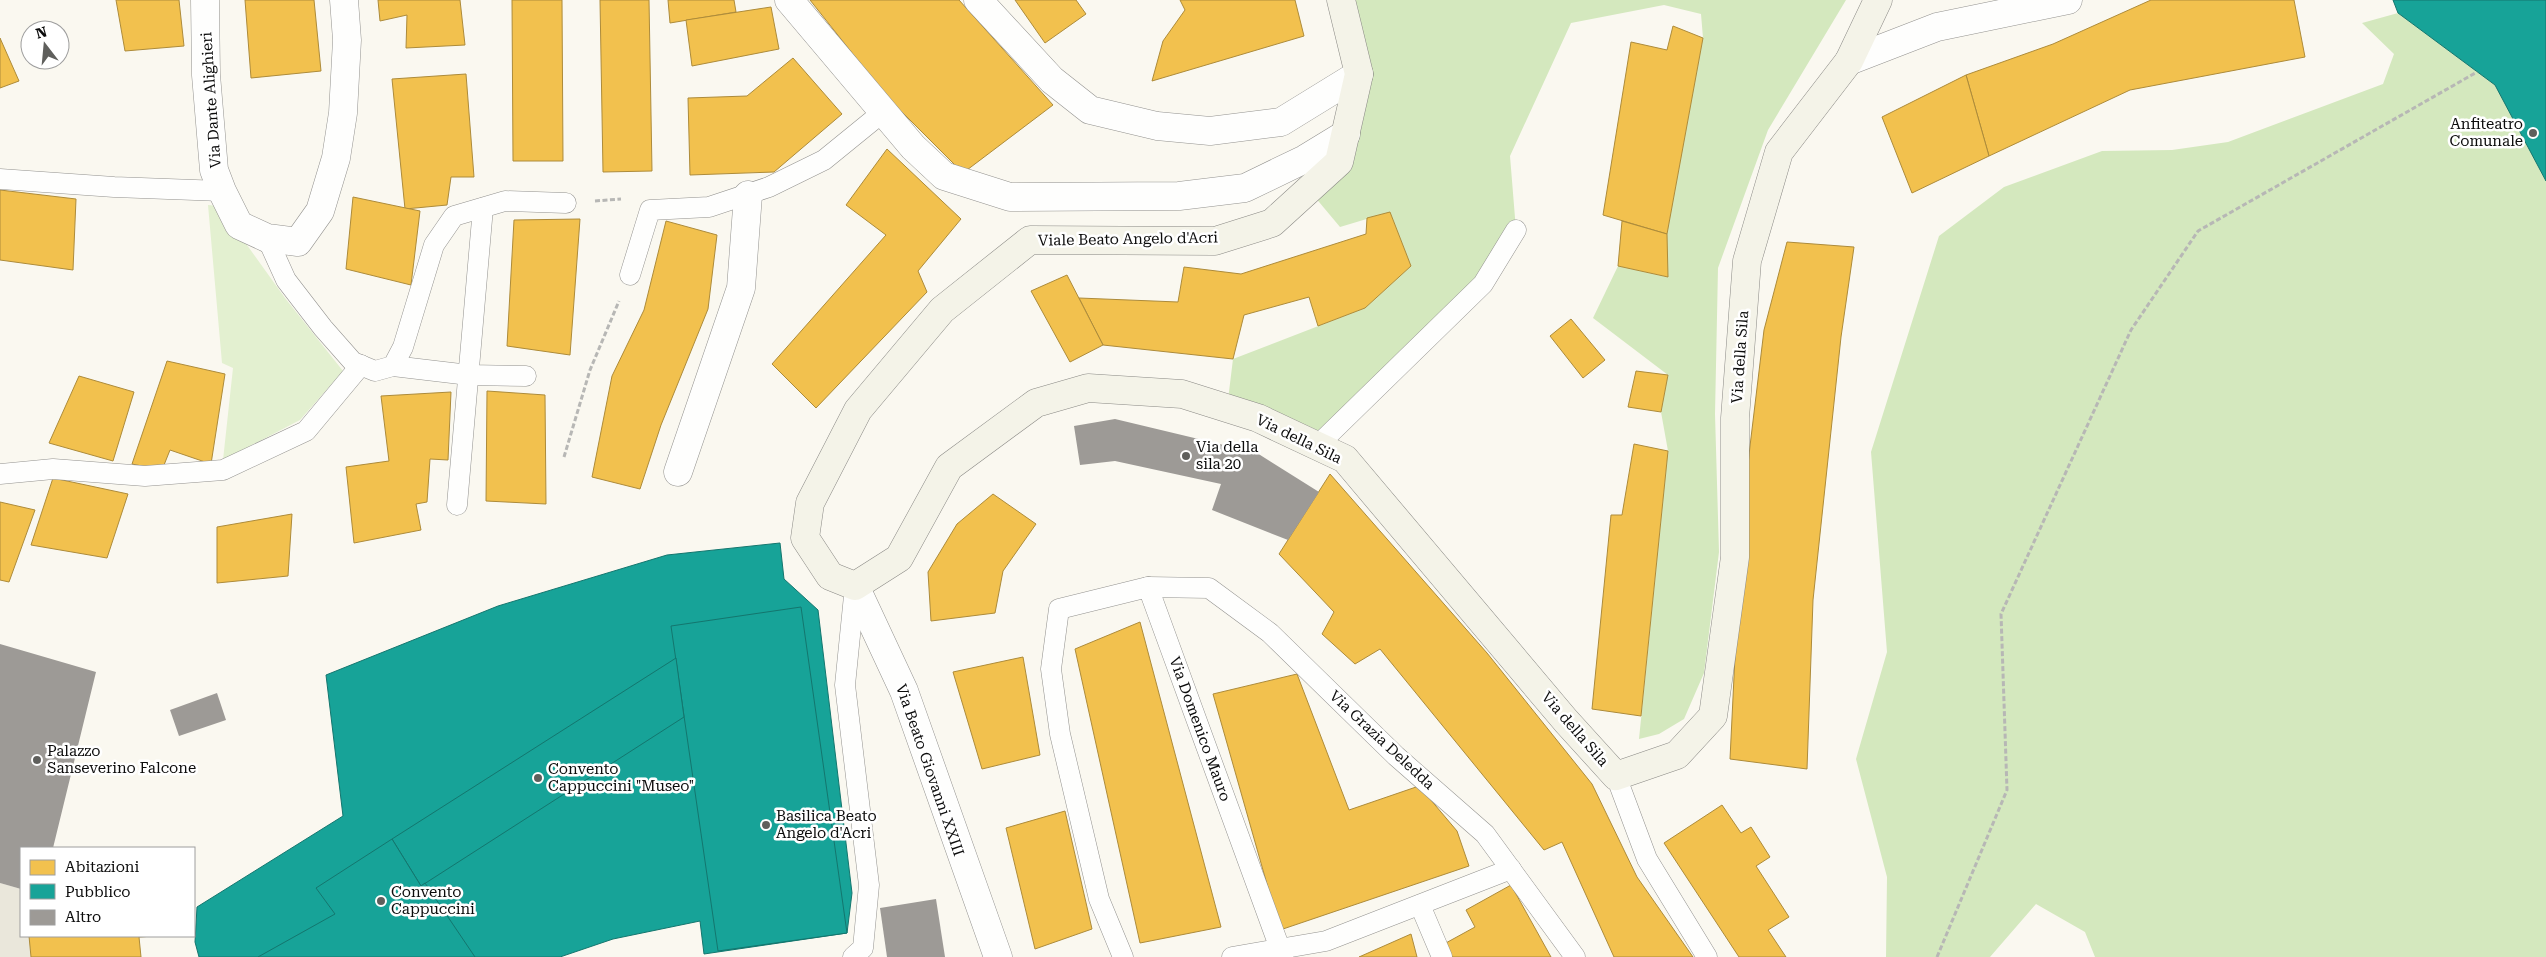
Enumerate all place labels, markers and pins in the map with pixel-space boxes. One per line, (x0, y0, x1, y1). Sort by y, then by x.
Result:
place label: Anfiteatro Comunale (2449, 115, 2523, 150)
marker: Anfiteatro Comunale (2527, 127, 2539, 139)
place label: Via della sila 20 (1196, 438, 1258, 473)
marker: Via della sila 20 (1180, 450, 1192, 462)
place label: Palazzo Sanseverino Falcone (47, 742, 196, 777)
marker: Palazzo Sanseverino Falcone (31, 754, 43, 766)
place label: Convento Cappuccini "Museo" (548, 760, 694, 795)
marker: Convento Cappuccini "Museo" (532, 772, 544, 784)
place label: Basilica Beato Angelo d'Acri (776, 807, 877, 842)
marker: Basilica Beato Angelo d'Acri (760, 819, 772, 831)
place label: Convento Cappuccini (391, 883, 475, 918)
marker: Convento Cappuccini (375, 895, 387, 907)

